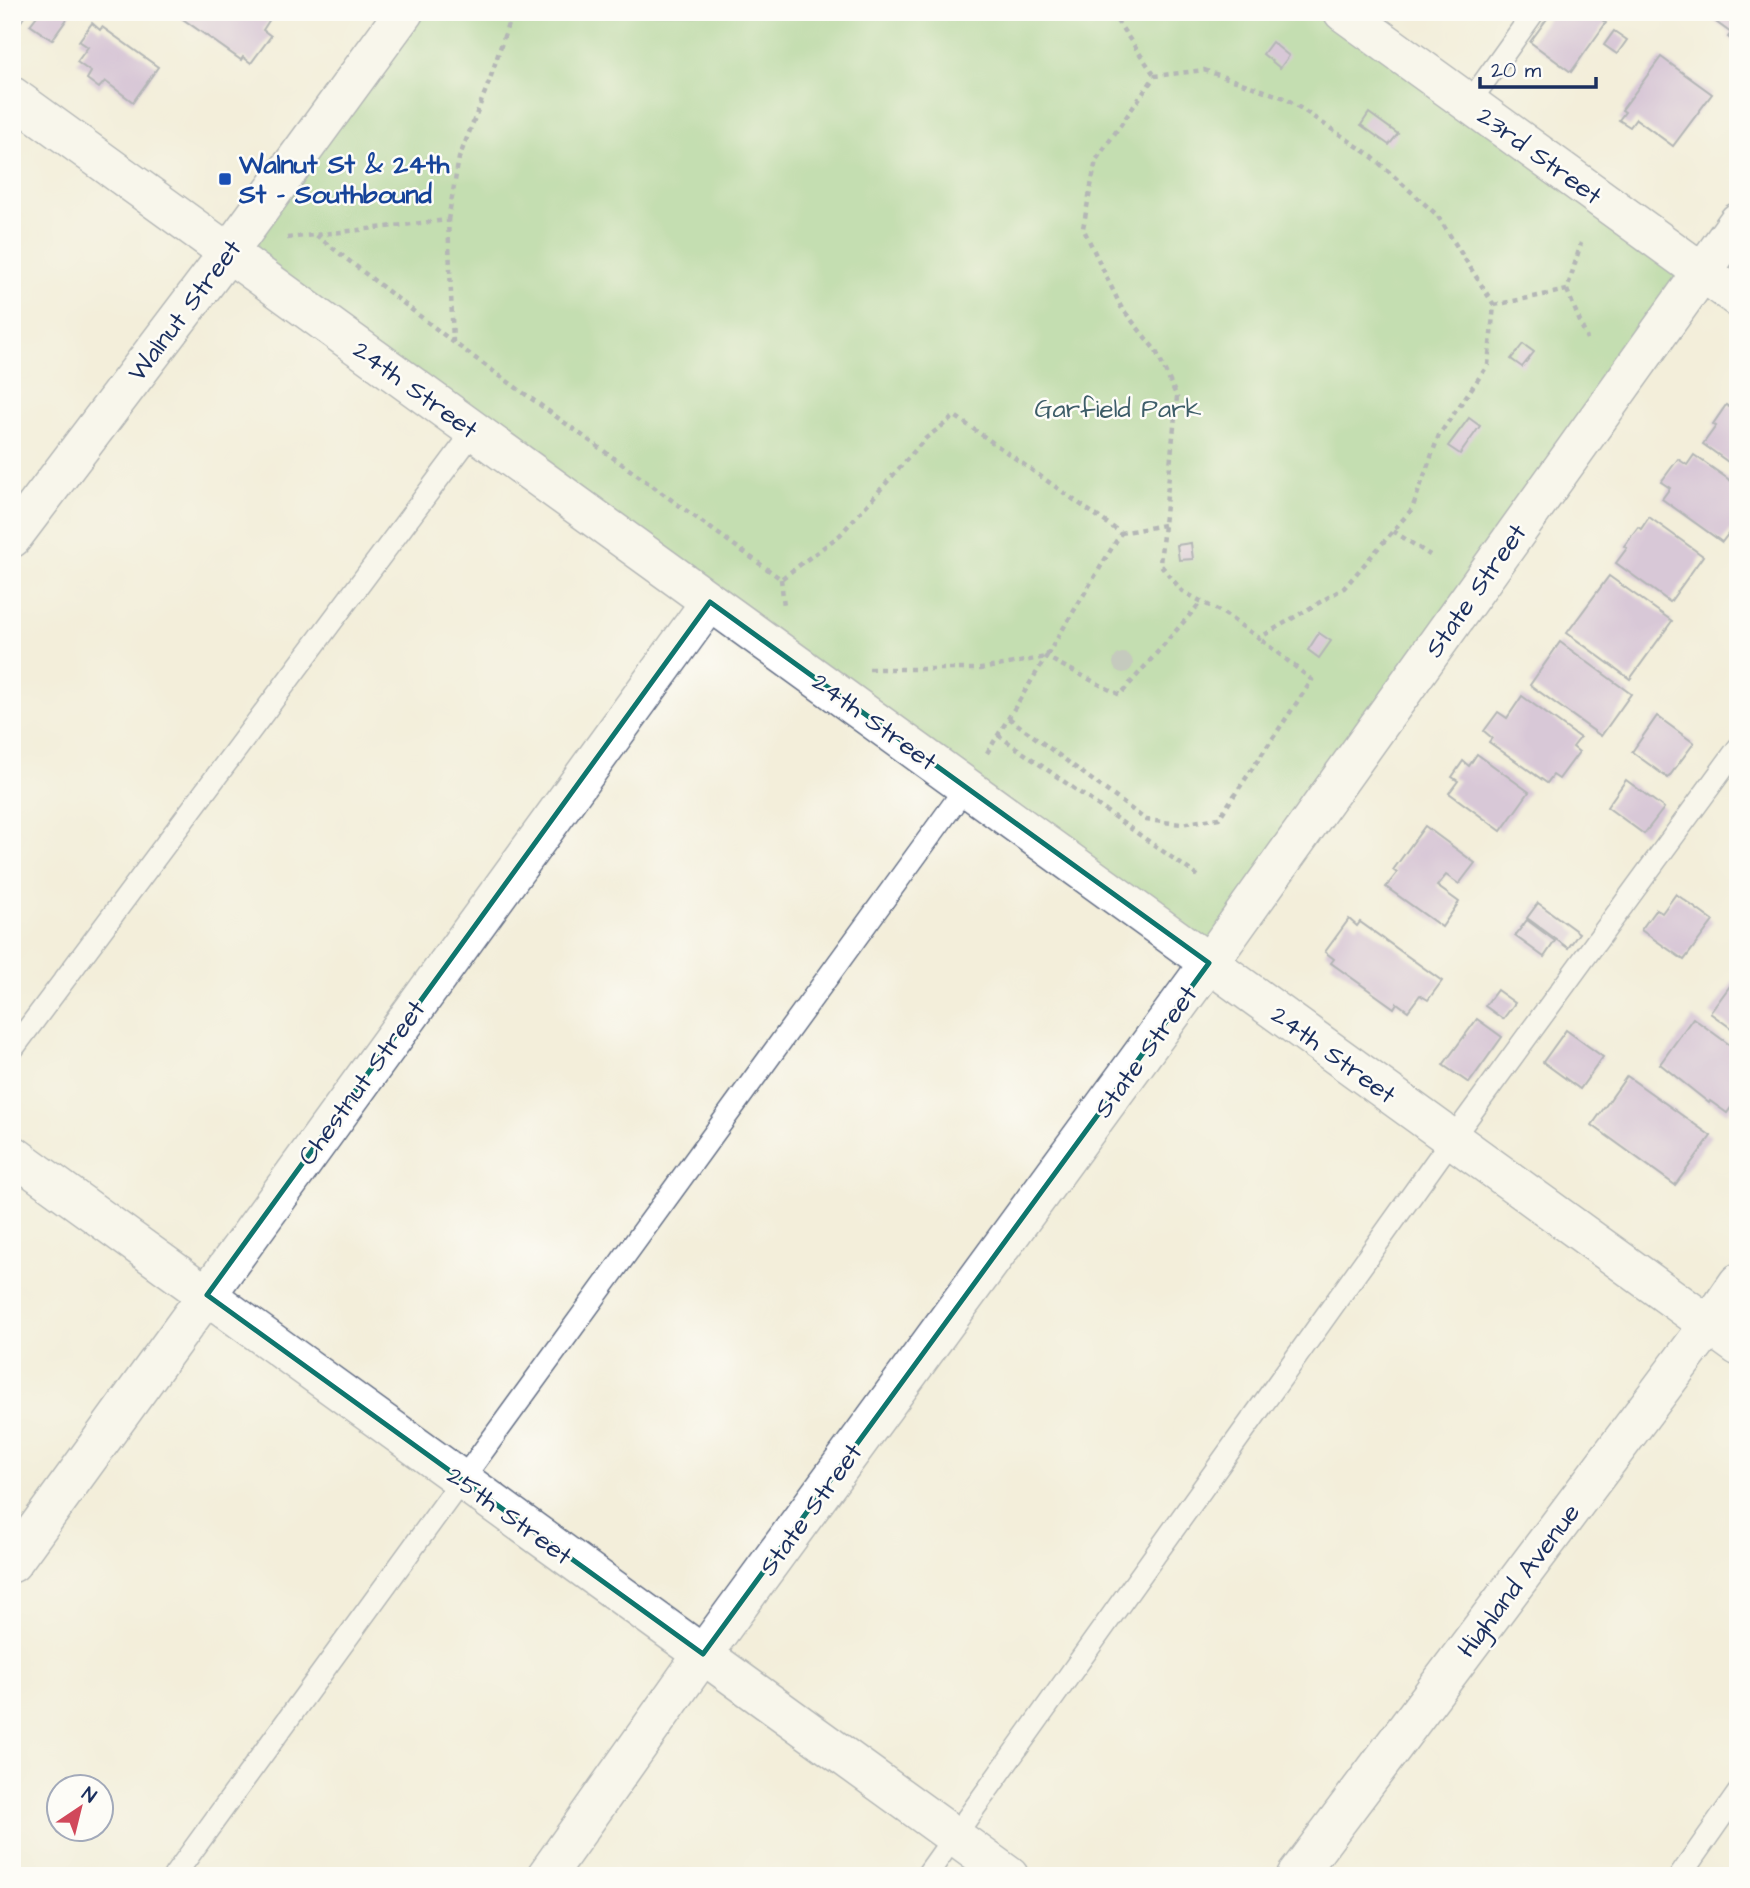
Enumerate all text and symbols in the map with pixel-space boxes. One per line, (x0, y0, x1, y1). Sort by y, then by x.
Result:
scale bar (1480, 46, 1596, 90)
text: 20 m (1491, 56, 1542, 85)
street label: 23rd Street (1470, 98, 1610, 214)
place label: Walnut St & 24th St - Southbound (238, 147, 450, 213)
marker: Walnut St & 24th St - Southbound (217, 171, 233, 187)
street label: Walnut Street (120, 232, 250, 389)
street label: 24th Street (346, 332, 486, 448)
park label: Garfield Park (1035, 391, 1202, 427)
street label: State Street (1416, 516, 1535, 665)
street label: 24th Street (805, 664, 945, 780)
street label: State Street (1086, 978, 1206, 1125)
street label: Chestnut Street (290, 992, 434, 1173)
street label: 24th Street (1264, 997, 1404, 1113)
street label: State Street (751, 1436, 871, 1583)
street label: 25th Street (439, 1458, 580, 1574)
street label: Highland Avenue (1449, 1496, 1590, 1666)
north arrow (46, 1772, 116, 1842)
text: N (76, 1781, 102, 1810)

